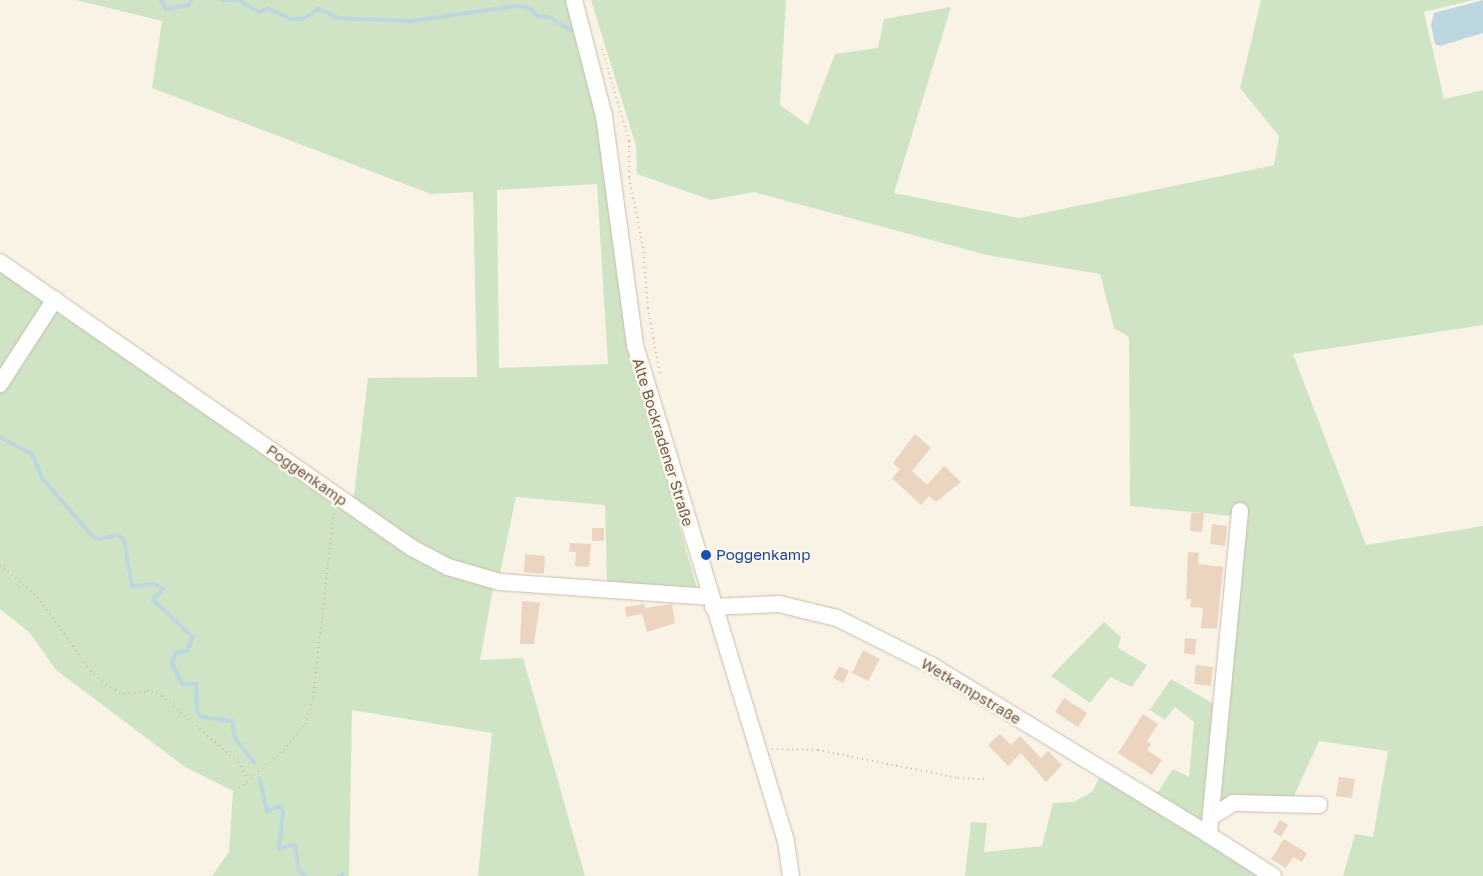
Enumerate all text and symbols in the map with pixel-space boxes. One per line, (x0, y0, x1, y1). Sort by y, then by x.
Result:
street label: Alte Bockradener Straße (629, 356, 697, 528)
street label: Poggenkamp (263, 441, 351, 509)
place label: Poggenkamp (716, 546, 810, 564)
marker: Poggenkamp (700, 549, 712, 561)
street label: Wetkampstraße (918, 654, 1024, 728)

